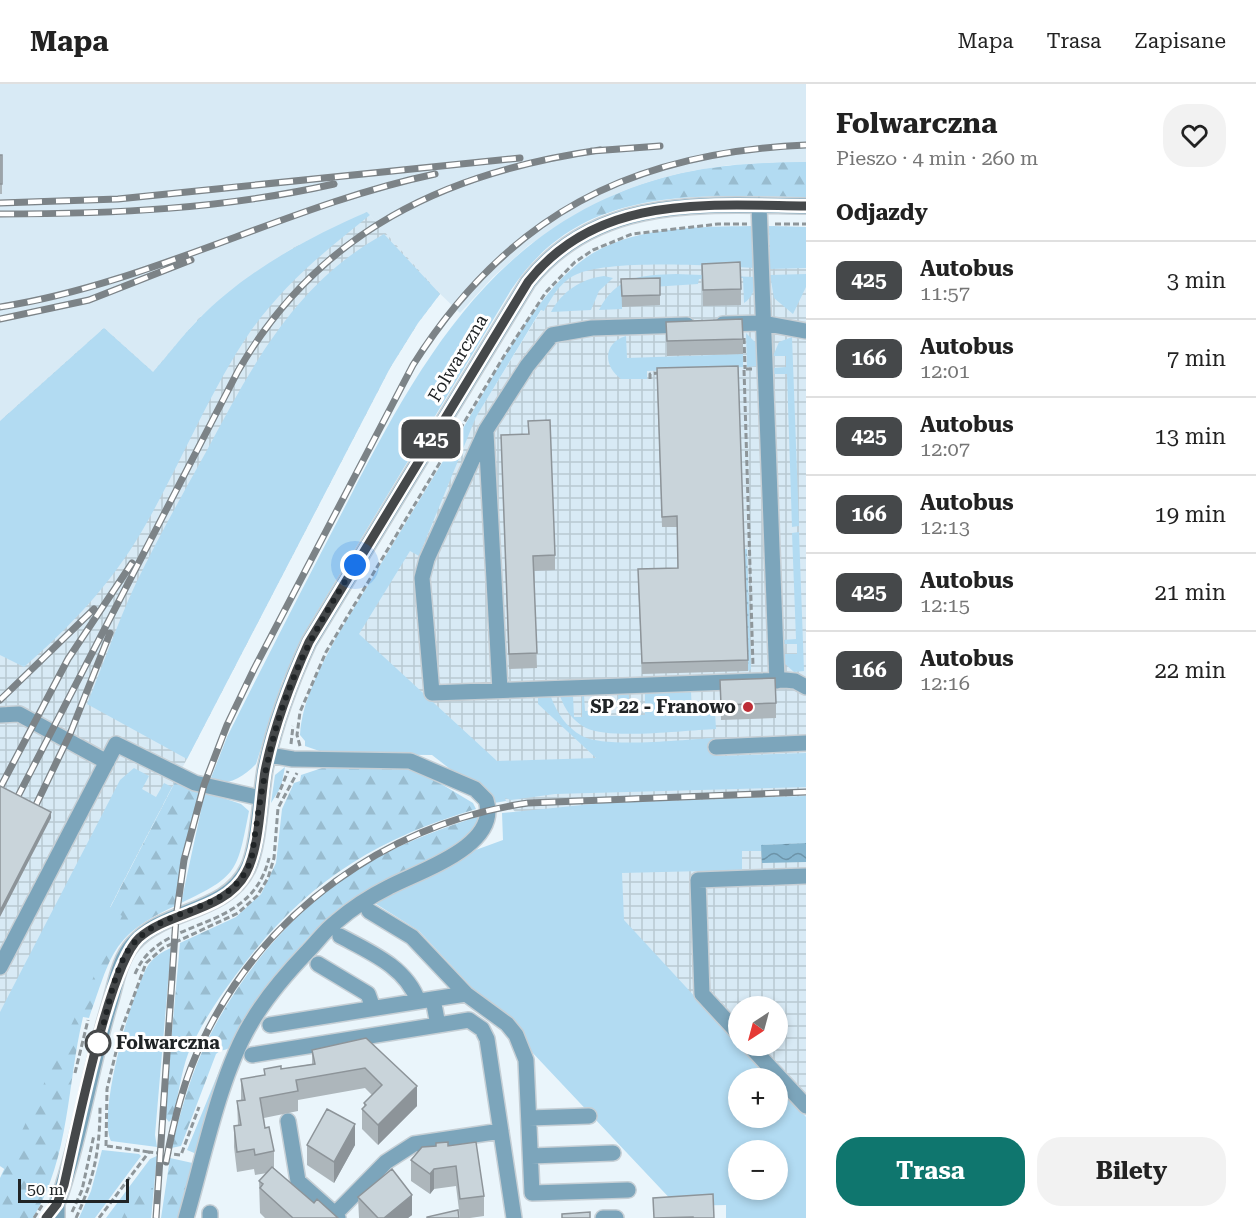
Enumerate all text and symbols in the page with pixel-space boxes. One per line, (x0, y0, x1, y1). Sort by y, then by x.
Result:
text: Mapa (30, 25, 109, 58)
text: Mapa (957, 29, 1014, 53)
text: Trasa (1047, 29, 1101, 53)
text: Zapisane (1134, 29, 1226, 53)
button: heart (1163, 104, 1226, 167)
text: Folwarczna (836, 107, 997, 140)
text: Pieszo · 4 min · 260 m (836, 146, 1038, 170)
text: Odjazdy (836, 200, 928, 225)
text: Autobus (920, 256, 1014, 281)
text: 425 (851, 268, 887, 292)
text: 3 min (1167, 268, 1226, 293)
text: 11:57 (920, 281, 970, 305)
street label: Folwarczna (423, 310, 492, 405)
text: Autobus (920, 334, 1014, 359)
text: 166 (851, 346, 887, 370)
text: 7 min (1167, 346, 1226, 371)
text: 12:01 (920, 359, 970, 383)
text: Autobus (920, 412, 1014, 437)
line badge: 425 (396, 420, 466, 458)
text: 425 (851, 424, 887, 448)
text: 13 min (1155, 424, 1226, 449)
text: 425 (413, 427, 449, 451)
text: 12:07 (920, 437, 970, 461)
text: Autobus (920, 490, 1014, 515)
text: 166 (851, 502, 887, 526)
text: 19 min (1155, 502, 1226, 527)
text: 12:13 (920, 515, 970, 539)
your location (340, 550, 370, 580)
text: Autobus (920, 568, 1014, 593)
text: 425 (851, 580, 887, 604)
text: 21 min (1155, 580, 1226, 605)
text: 12:15 (920, 593, 970, 617)
text: Autobus (920, 646, 1014, 671)
text: 166 (851, 658, 887, 682)
text: 22 min (1155, 658, 1226, 683)
text: 12:16 (920, 671, 970, 695)
place label: SP 22 - Franowo (590, 696, 736, 717)
marker: SP 22 - Franowo (741, 700, 755, 714)
north arrow (728, 996, 788, 1056)
map controls (728, 996, 788, 1200)
marker: Folwarczna (85, 1030, 111, 1056)
place label: Folwarczna (116, 1032, 220, 1053)
button: + (728, 1068, 788, 1128)
button: Trasa (836, 1137, 1025, 1206)
button: Bilety (1037, 1137, 1226, 1206)
button: − (728, 1140, 788, 1200)
scale bar (18, 1176, 129, 1204)
text: 50 m (27, 1180, 64, 1199)

